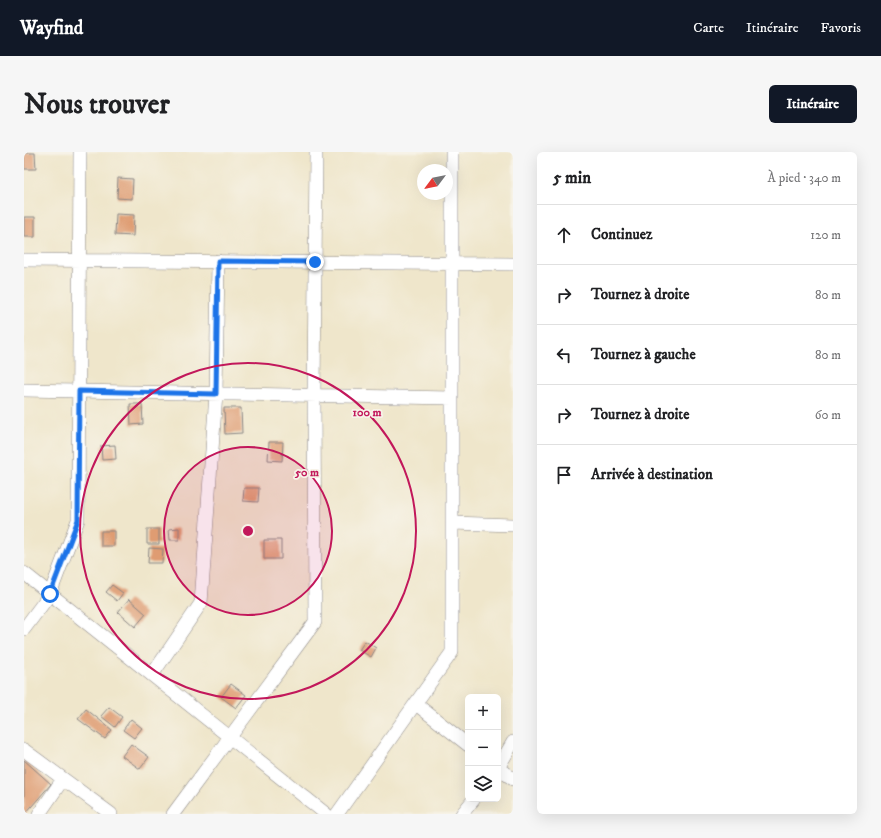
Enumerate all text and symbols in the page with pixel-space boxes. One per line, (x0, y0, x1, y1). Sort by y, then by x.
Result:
text: Wayfind (20, 17, 83, 40)
text: Carte (693, 19, 724, 37)
text: Itinéraire (746, 19, 799, 37)
text: Favoris (821, 19, 861, 37)
button: Itinéraire (769, 85, 857, 123)
text: Nous trouver (24, 87, 170, 122)
north arrow (417, 164, 453, 200)
text: 5 min (553, 167, 591, 189)
text: À pied · 340 m (768, 170, 841, 186)
icon: ahead (553, 224, 575, 246)
text: Continuez (591, 225, 652, 244)
text: 120 m (810, 227, 841, 243)
route end (306, 253, 324, 271)
icon: right (553, 284, 575, 306)
text: Tournez à droite (591, 285, 689, 304)
text: 80 m (815, 287, 841, 303)
icon: left (553, 344, 575, 366)
text: Tournez à gauche (591, 345, 696, 364)
text: 80 m (815, 347, 841, 363)
icon: right (553, 404, 575, 426)
text: 100 m (353, 405, 381, 420)
text: Tournez à droite (591, 405, 689, 424)
text: 60 m (815, 407, 841, 423)
icon: arrive (553, 464, 575, 486)
text: 50 m (294, 465, 319, 480)
text: Arrivée à destination (591, 465, 713, 484)
centre of rings (241, 524, 255, 538)
route start (41, 585, 59, 603)
map controls (465, 694, 501, 802)
button: + (465, 694, 501, 730)
button: − (465, 730, 501, 766)
button: layers (465, 766, 501, 802)

